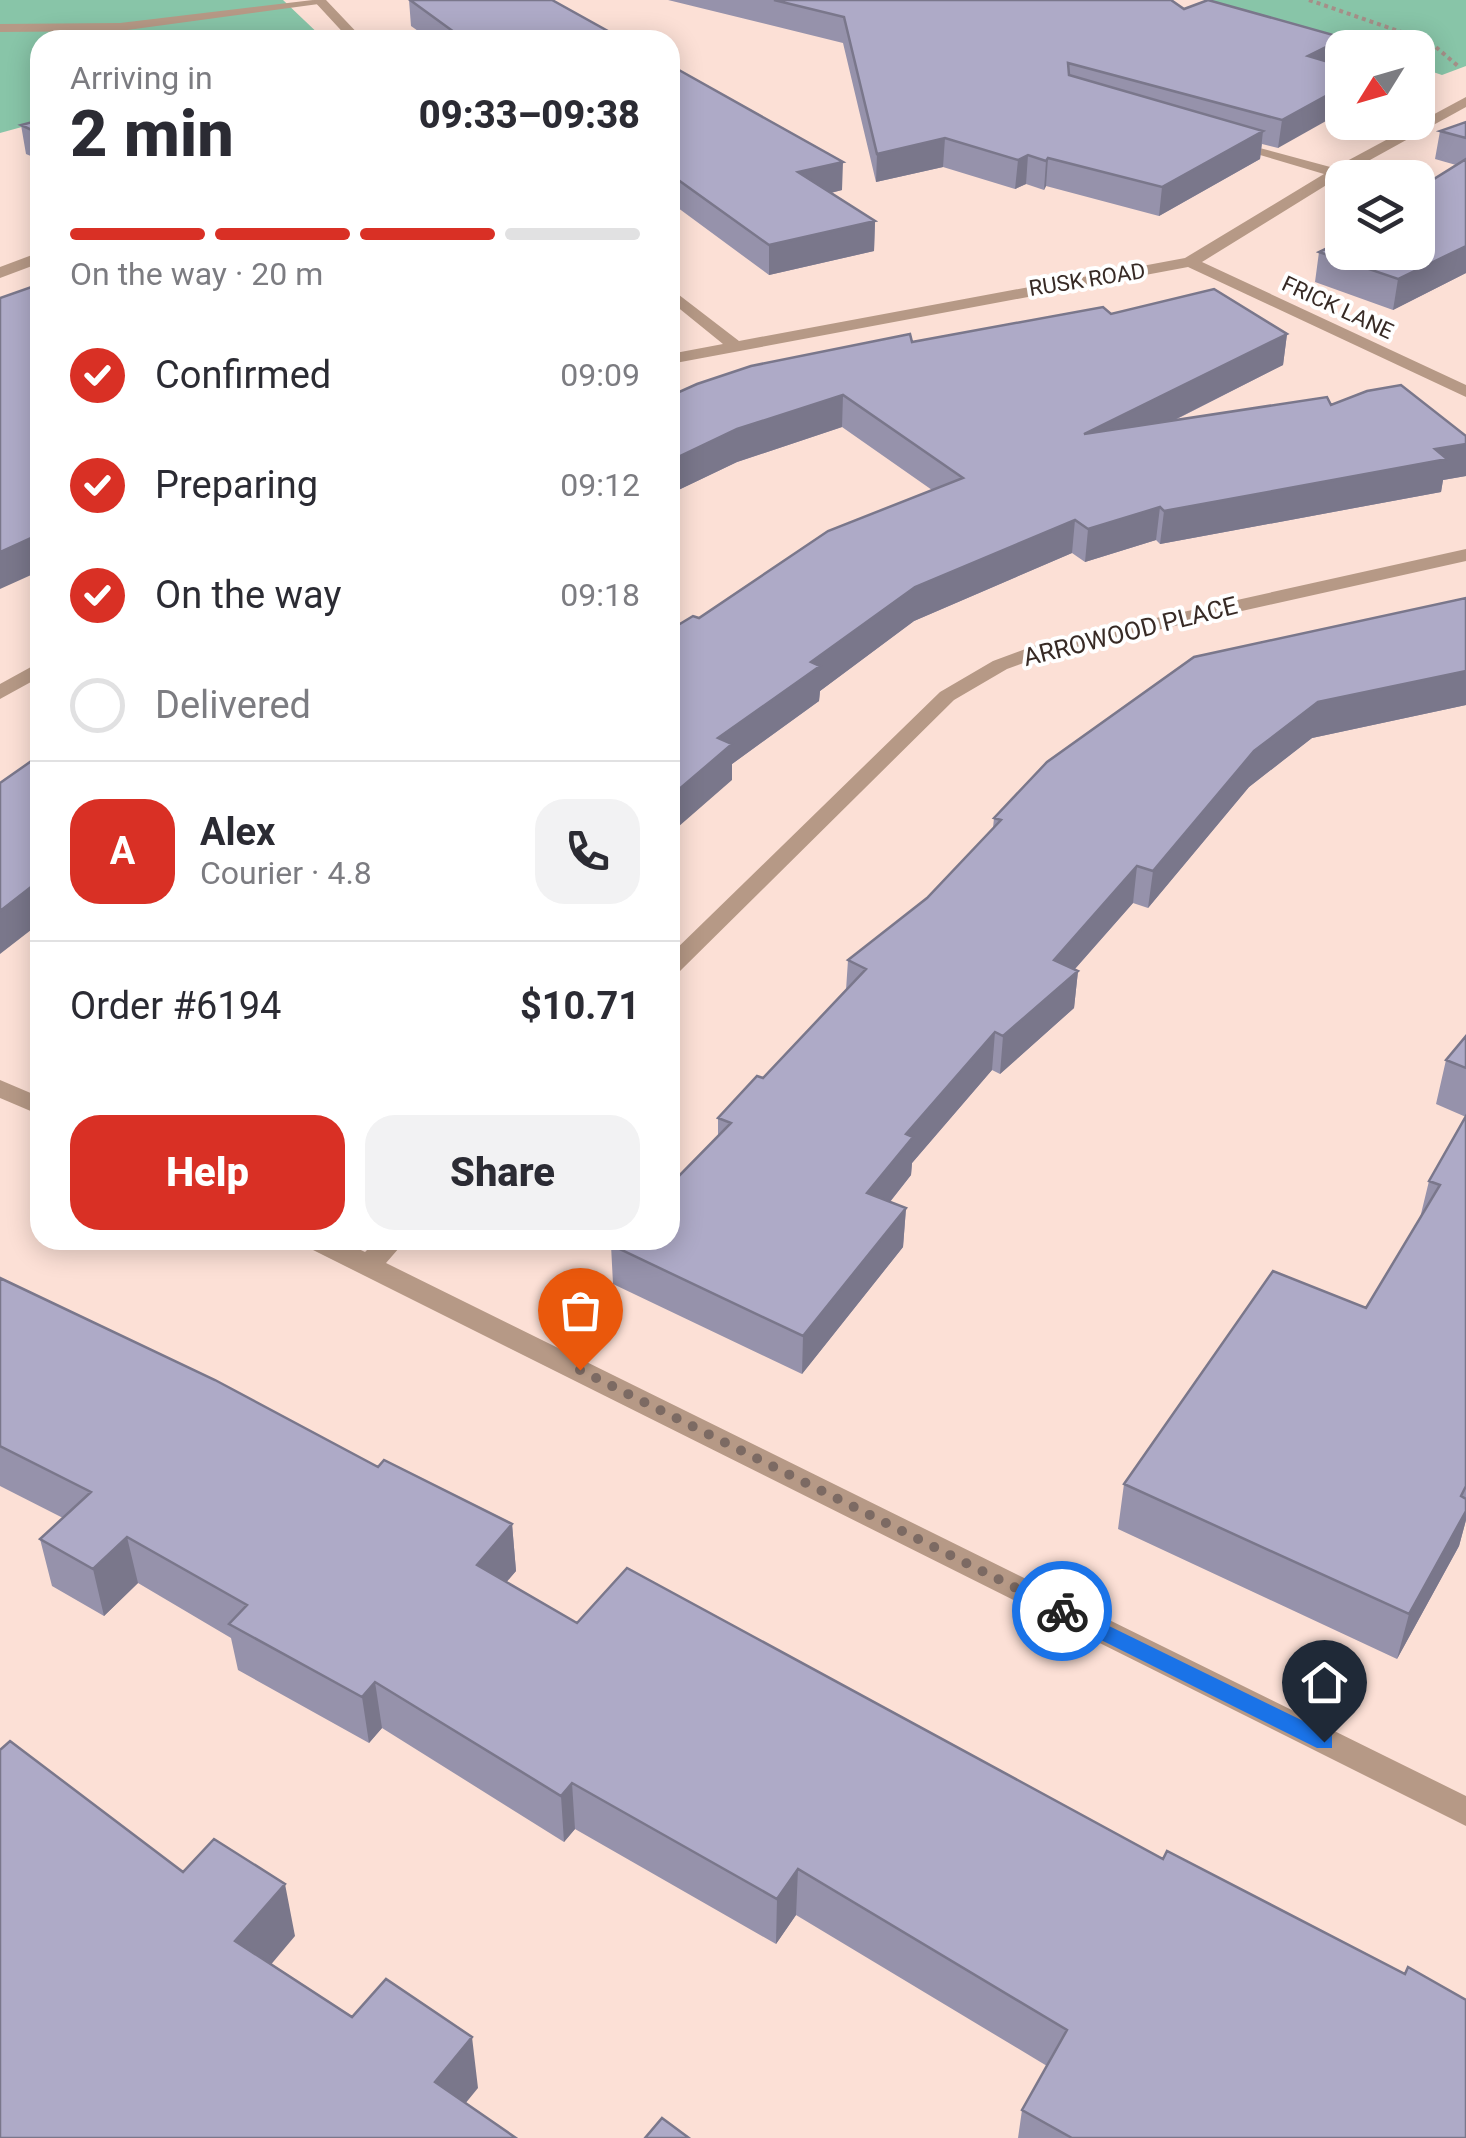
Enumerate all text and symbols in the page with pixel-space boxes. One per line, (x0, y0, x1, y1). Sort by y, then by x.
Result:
north arrow (1325, 30, 1435, 140)
map controls (1325, 30, 1435, 270)
text: Arriving in (70, 59, 213, 97)
text: 09:33–09:38 (419, 93, 640, 137)
text: 2 min (70, 96, 234, 172)
button: layers (1325, 160, 1435, 270)
text: On the way · 20 m (70, 255, 323, 293)
street label: RUSK ROAD (1027, 258, 1147, 301)
street label: FRICK LANE (1278, 271, 1397, 344)
icon: check (70, 348, 125, 403)
text: Confirmed (155, 353, 331, 397)
text: 09:09 (560, 356, 640, 394)
icon: check (70, 458, 125, 513)
text: Preparing (155, 463, 318, 507)
text: 09:12 (560, 466, 640, 504)
icon: check (70, 568, 125, 623)
text: On the way (155, 573, 341, 617)
text: 09:18 (560, 576, 640, 614)
street label: ARROWOOD PLACE (1020, 591, 1240, 672)
text: Delivered (155, 683, 311, 727)
button: phone (535, 799, 640, 904)
text: Alex (200, 810, 275, 854)
text: A (110, 829, 135, 873)
text: Courier · 4.8 (200, 854, 372, 892)
text: Order #6194 (70, 984, 281, 1028)
text: $10.71 (520, 984, 640, 1028)
button: Help (70, 1115, 345, 1230)
button: Share (365, 1115, 640, 1230)
pin (538, 1268, 623, 1371)
icon: bag (553, 1283, 608, 1338)
courier (1012, 1561, 1112, 1661)
icon: bike (1035, 1584, 1090, 1639)
pin (1282, 1640, 1367, 1743)
icon: home (1297, 1655, 1352, 1710)

